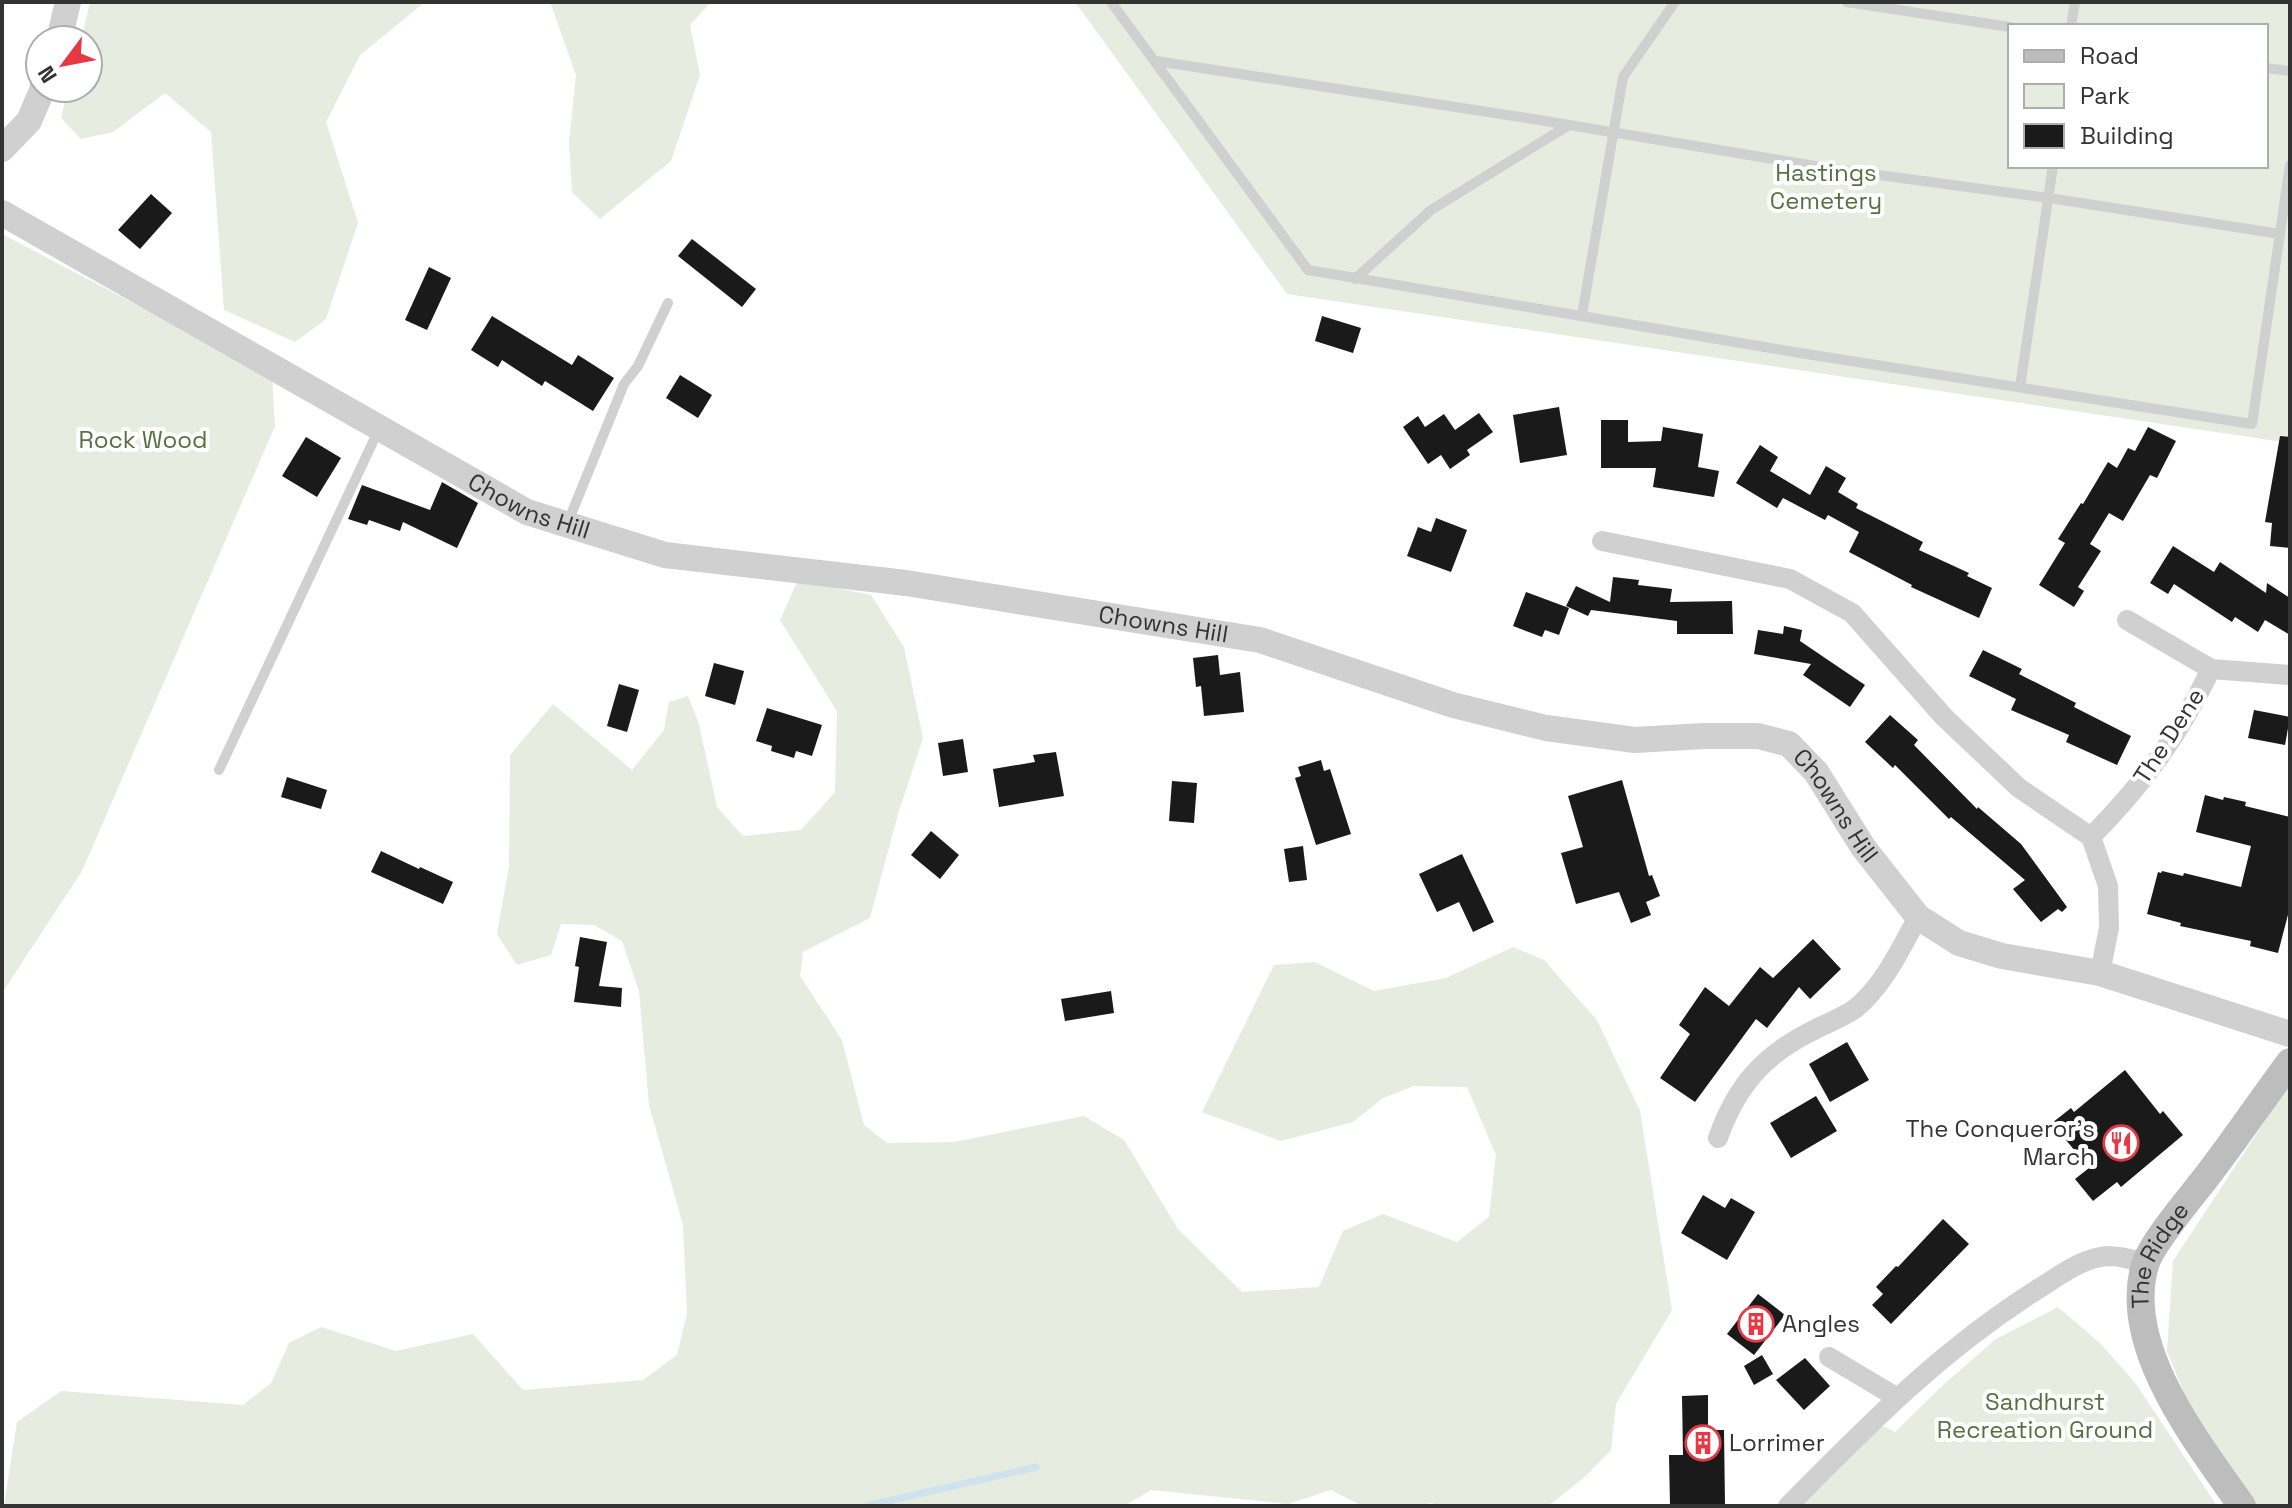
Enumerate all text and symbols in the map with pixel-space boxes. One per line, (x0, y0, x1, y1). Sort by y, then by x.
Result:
north arrow (24, 24, 104, 104)
legend (2008, 24, 2268, 168)
text: Road (2080, 40, 2139, 71)
text: N (31, 61, 63, 88)
text: Park (2080, 80, 2130, 111)
text: Building (2080, 120, 2174, 151)
park label: Hastings Cemetery (1770, 157, 1882, 216)
park label: Rock Wood (78, 424, 208, 455)
street label: Chowns Hill (463, 466, 594, 546)
street label: Chowns Hill (1096, 598, 1231, 650)
street label: The Dene (2126, 682, 2211, 790)
street label: Chowns Hill (1787, 742, 1885, 869)
place label: The Conqueror's March (1905, 1113, 2095, 1172)
restaurant icon: The Conqueror's March (2102, 1124, 2140, 1162)
street label: The Ridge (2124, 1196, 2196, 1309)
building icon: Angles (1737, 1305, 1775, 1343)
place label: Angles (1782, 1308, 1860, 1339)
park label: Sandhurst Recreation Ground (1937, 1386, 2153, 1445)
building icon: Lorrimer (1684, 1424, 1722, 1462)
place label: Lorrimer (1729, 1427, 1825, 1458)

